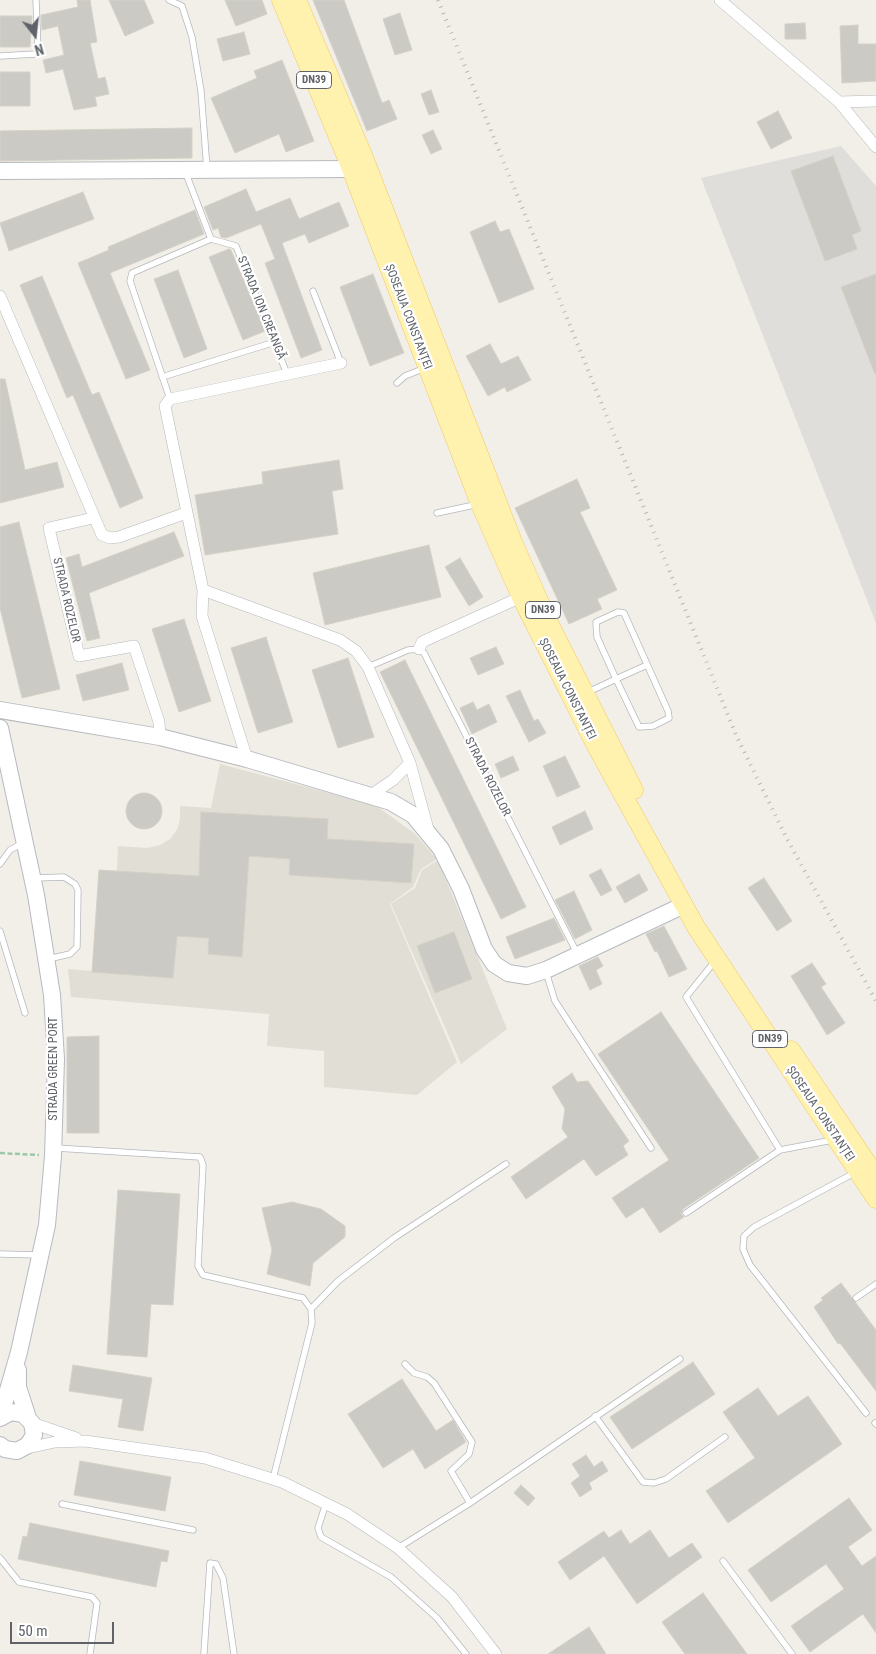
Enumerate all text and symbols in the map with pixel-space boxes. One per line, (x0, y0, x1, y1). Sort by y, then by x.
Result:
north arrow (10, 10, 60, 60)
text: N (33, 41, 45, 58)
road number: DN39 (296, 72, 332, 88)
street label: STRADA ION CREANGĂ (234, 254, 288, 362)
street label: ȘOSEAUA CONSTANȚEI (381, 262, 435, 372)
street label: STRADA ROZELOR (49, 556, 83, 644)
road number: DN39 (526, 602, 560, 618)
street label: ȘOSEAUA CONSTANȚEI (535, 636, 599, 742)
street label: STRADA ROZELOR (461, 735, 513, 819)
street label: STRADA GREEN PORT (47, 1017, 61, 1121)
road number: DN39 (752, 1030, 788, 1048)
street label: ȘOSEAUA CONSTANȚEI (783, 1064, 857, 1164)
scale bar (12, 1612, 116, 1644)
text: 50 m (18, 1622, 48, 1640)

